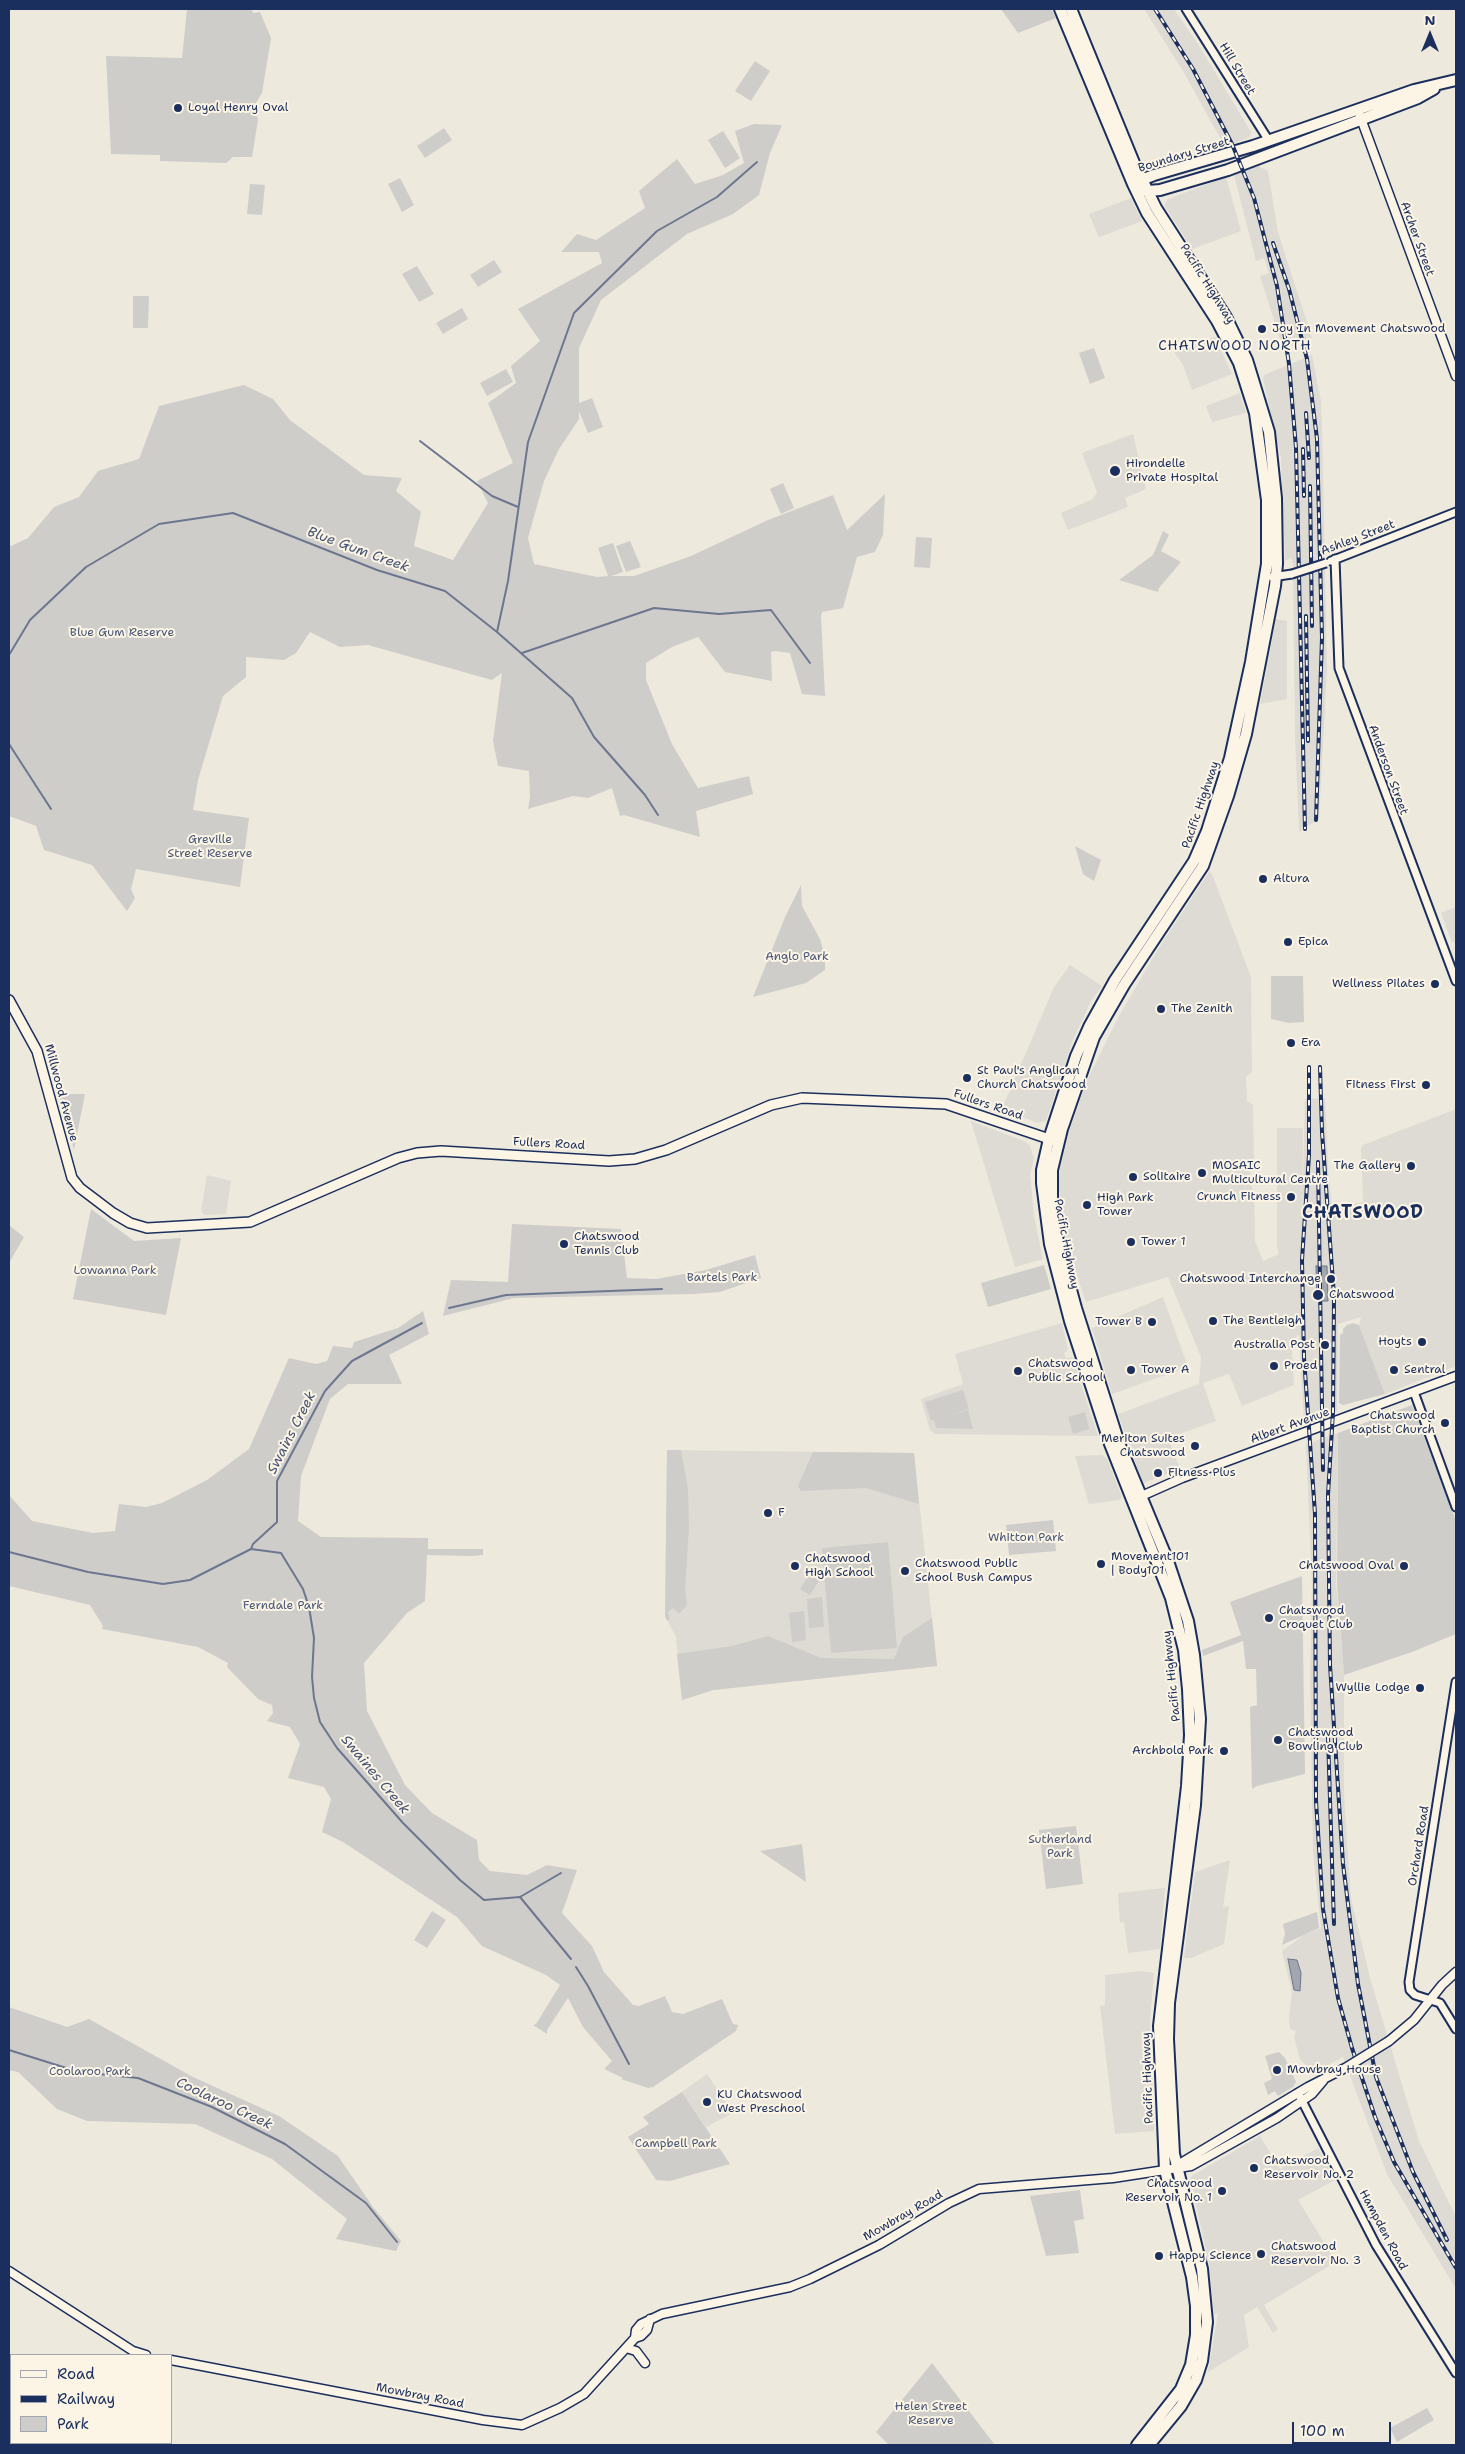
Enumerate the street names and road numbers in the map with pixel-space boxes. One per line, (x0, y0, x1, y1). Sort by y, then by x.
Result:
street label: Hill Street (1216, 40, 1258, 98)
street label: Boundary Street (1136, 134, 1232, 176)
street label: Archer Street (1397, 200, 1437, 278)
street label: Pacific Highway (1177, 241, 1237, 327)
street label: Ashley Street (1319, 517, 1397, 559)
street label: Anderson Street (1365, 723, 1411, 817)
street label: Pacific Highway (1179, 759, 1223, 851)
street label: Millwood Avenue (41, 1043, 81, 1143)
street label: Fullers Road (951, 1086, 1025, 1124)
street label: Fullers Road (513, 1135, 585, 1153)
street label: Pacific Highway (1050, 1198, 1082, 1290)
street label: Albert Avenue (1249, 1405, 1331, 1447)
street label: Pacific Highway (1160, 1630, 1184, 1722)
street label: Orchard Road (1406, 1805, 1432, 1887)
street label: Pacific Highway (1139, 2032, 1157, 2124)
street label: Mowbray Road (861, 2187, 945, 2245)
street label: Hampden Road (1356, 2187, 1410, 2273)
street label: Mowbray Road (375, 2380, 465, 2412)

